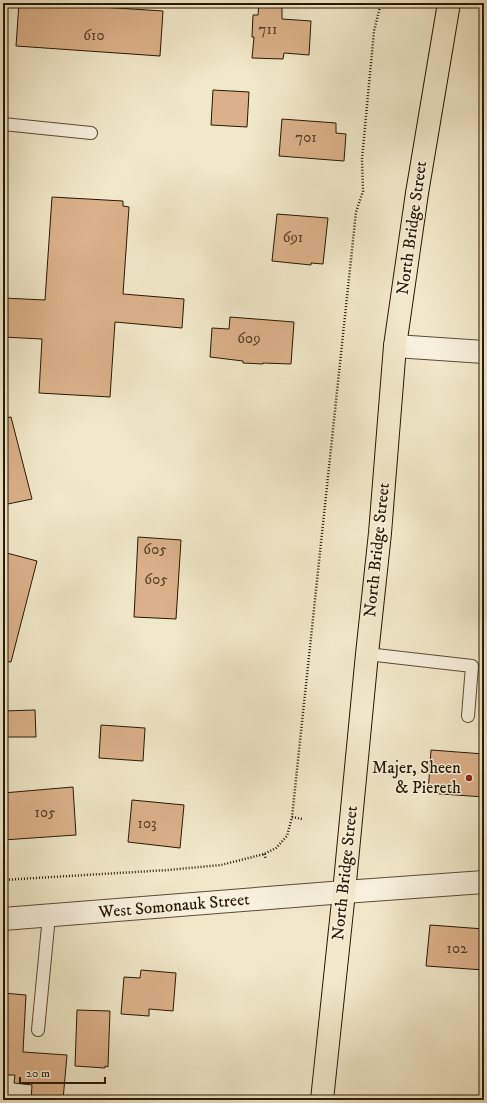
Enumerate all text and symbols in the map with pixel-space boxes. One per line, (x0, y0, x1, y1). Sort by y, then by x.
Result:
house number: 711 (259, 20, 277, 39)
house number: 610 (83, 26, 105, 45)
house number: 701 (295, 128, 317, 147)
street label: North Bridge Street (392, 159, 432, 296)
house number: 691 (283, 228, 303, 247)
house number: 609 (237, 329, 261, 348)
street label: North Bridge Street (359, 481, 395, 618)
house number: 605 (143, 540, 167, 559)
house number: 605 (144, 570, 168, 589)
place label: Majer, Sheen & Piereth (372, 757, 461, 799)
marker: Majer, Sheen & Piereth (464, 773, 474, 783)
house number: 105 (35, 803, 56, 822)
street label: North Bridge Street (327, 804, 363, 941)
house number: 103 (137, 814, 157, 833)
street label: West Somonauk Street (97, 888, 251, 924)
house number: 102 (447, 939, 468, 958)
scale bar (20, 1059, 105, 1085)
text: 20 m (26, 1066, 50, 1081)

